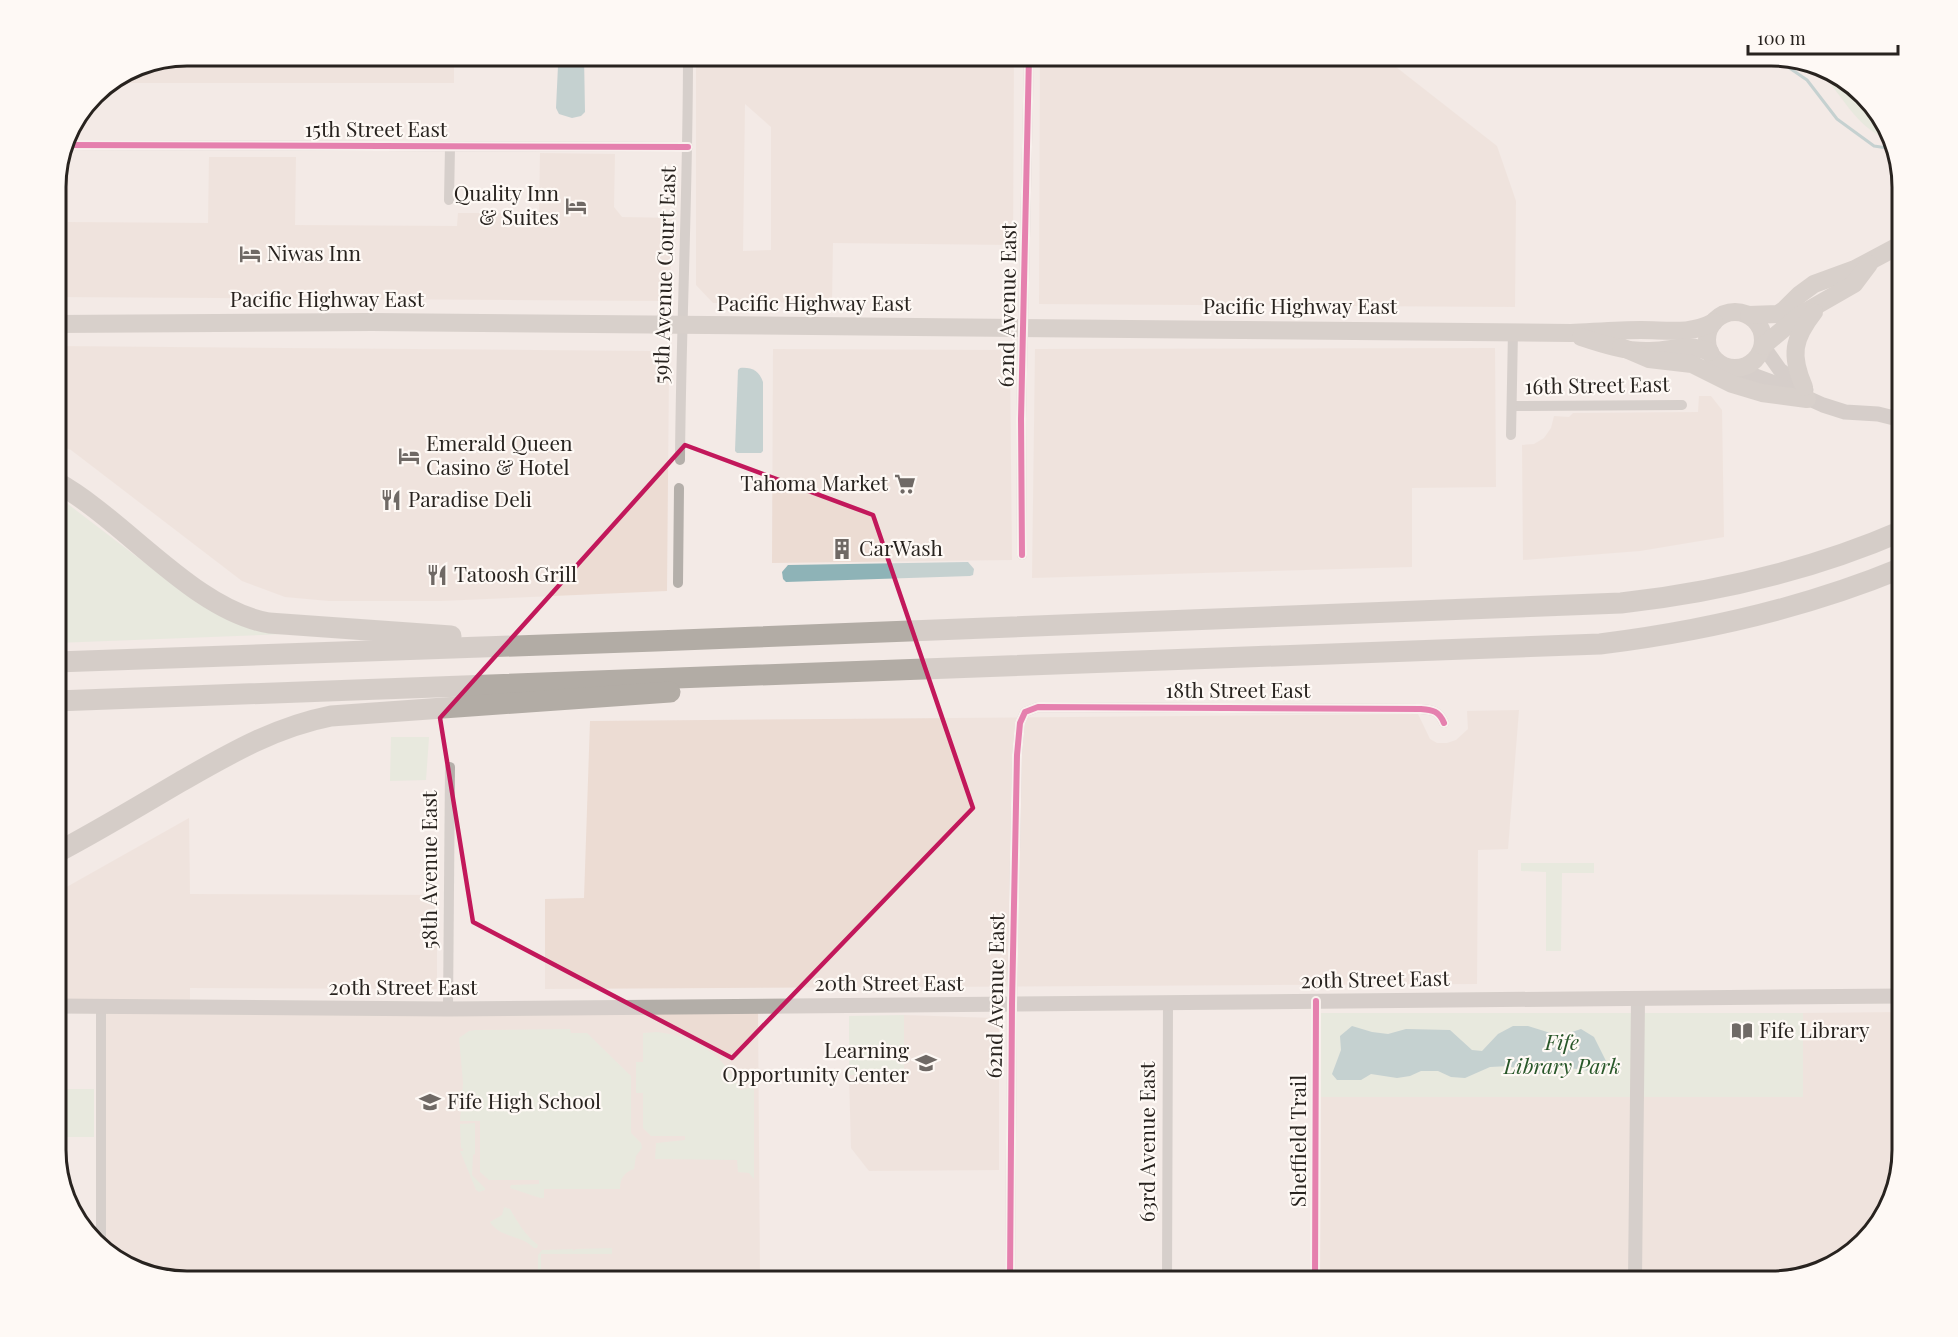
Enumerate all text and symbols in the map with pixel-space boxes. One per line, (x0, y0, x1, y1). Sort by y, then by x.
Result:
scale bar (1748, 18, 1898, 56)
text: 100 m (1757, 26, 1806, 50)
street label: 15th Street East (305, 114, 448, 142)
street label: 59th Avenue Court East (645, 165, 681, 384)
place label: Quality Inn & Suites (454, 178, 559, 230)
hotel icon: Quality Inn & Suites (564, 194, 588, 218)
street label: 62nd Avenue East (991, 222, 1021, 388)
place label: Niwas Inn (267, 238, 361, 266)
hotel icon: Niwas Inn (238, 242, 262, 266)
street label: Pacific Highway East (230, 284, 425, 312)
street label: Pacific Highway East (717, 288, 912, 316)
street label: Pacific Highway East (1203, 291, 1398, 319)
street label: 16th Street East (1524, 369, 1670, 399)
place label: Emerald Queen Casino & Hotel (426, 428, 573, 480)
hotel icon: Emerald Queen Casino & Hotel (397, 444, 421, 468)
place label: Tahoma Market (740, 468, 889, 496)
supermarket icon: Tahoma Market (893, 472, 917, 496)
place label: Paradise Deli (408, 484, 532, 512)
restaurant icon: Paradise Deli (379, 488, 403, 512)
place label: CarWash (859, 533, 944, 561)
building icon: CarWash (830, 537, 854, 561)
place label: Tatoosh Grill (454, 559, 577, 587)
restaurant icon: Tatoosh Grill (425, 563, 449, 587)
street label: 18th Street East (1165, 675, 1311, 703)
street label: 58th Avenue East (414, 790, 442, 949)
street label: 62nd Avenue East (979, 913, 1009, 1079)
street label: 20th Street East (1300, 963, 1450, 993)
street label: 20th Street East (815, 968, 964, 996)
street label: 20th Street East (329, 972, 478, 1000)
place label: Fife Library (1759, 1015, 1870, 1043)
library icon: Fife Library (1730, 1019, 1754, 1043)
park label: Fife Library Park (1503, 1027, 1620, 1079)
place label: Learning Opportunity Center (722, 1035, 910, 1087)
school or university icon: Learning Opportunity Center (914, 1051, 938, 1075)
street label: 63rd Avenue East (1132, 1061, 1160, 1222)
street label: Sheffield Trail (1283, 1075, 1311, 1207)
place label: Fife High School (447, 1086, 601, 1114)
school or university icon: Fife High School (418, 1090, 442, 1114)

